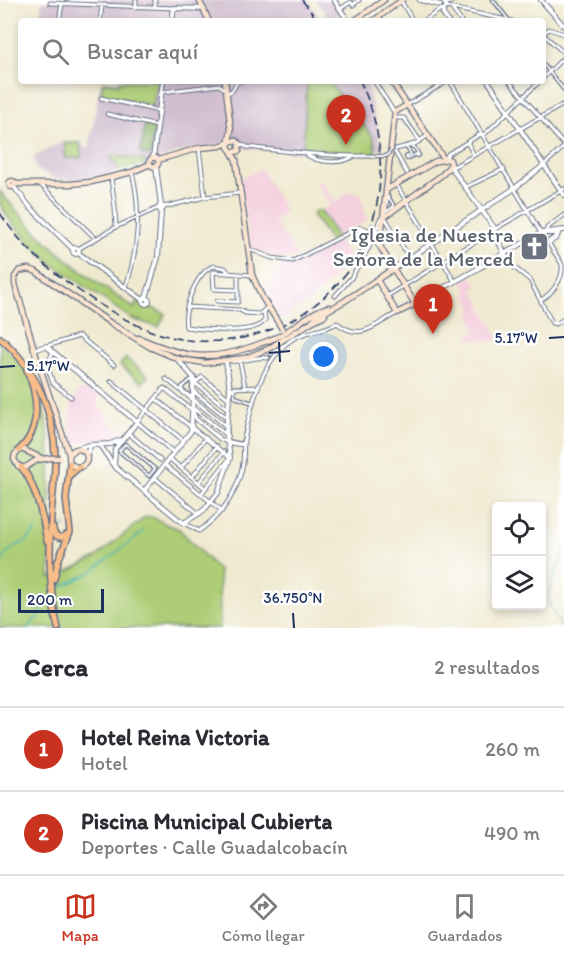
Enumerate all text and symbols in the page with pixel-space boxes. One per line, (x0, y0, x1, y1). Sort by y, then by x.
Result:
search box (18, 18, 546, 84)
icon: search (39, 35, 72, 68)
text: Buscar aquí (87, 38, 198, 65)
pin: 2 (326, 96, 366, 145)
place label: Iglesia de Nuestra Señora de la Merced (333, 222, 515, 271)
church icon: Iglesia de Nuestra Señora de la Merced (519, 230, 551, 262)
pin: 1 (414, 284, 452, 334)
text: 5.17°W (494, 329, 538, 347)
your location (309, 342, 338, 371)
text: 5.17°W (26, 357, 70, 375)
map controls (492, 502, 546, 610)
button: locate (492, 502, 546, 556)
button: layers (492, 556, 546, 610)
scale bar (18, 586, 104, 614)
text: 36.750°N (264, 589, 322, 607)
text: 200 m (27, 590, 72, 609)
text: Cerca (24, 651, 88, 683)
text: 2 resultados (434, 655, 540, 679)
text: Hotel Reina Victoria (81, 724, 270, 751)
text: 1 (39, 737, 48, 761)
text: 260 m (485, 737, 540, 761)
text: Hotel (81, 751, 128, 775)
text: Piscina Municipal Cubierta (81, 808, 332, 835)
text: 2 (38, 821, 49, 845)
text: 490 m (484, 821, 540, 845)
text: Deportes · Calle Guadalcobacín (81, 835, 348, 859)
tab: Mapa (61, 890, 99, 945)
tab: Cómo llegar (222, 890, 305, 945)
tab: Guardados (427, 890, 502, 945)

